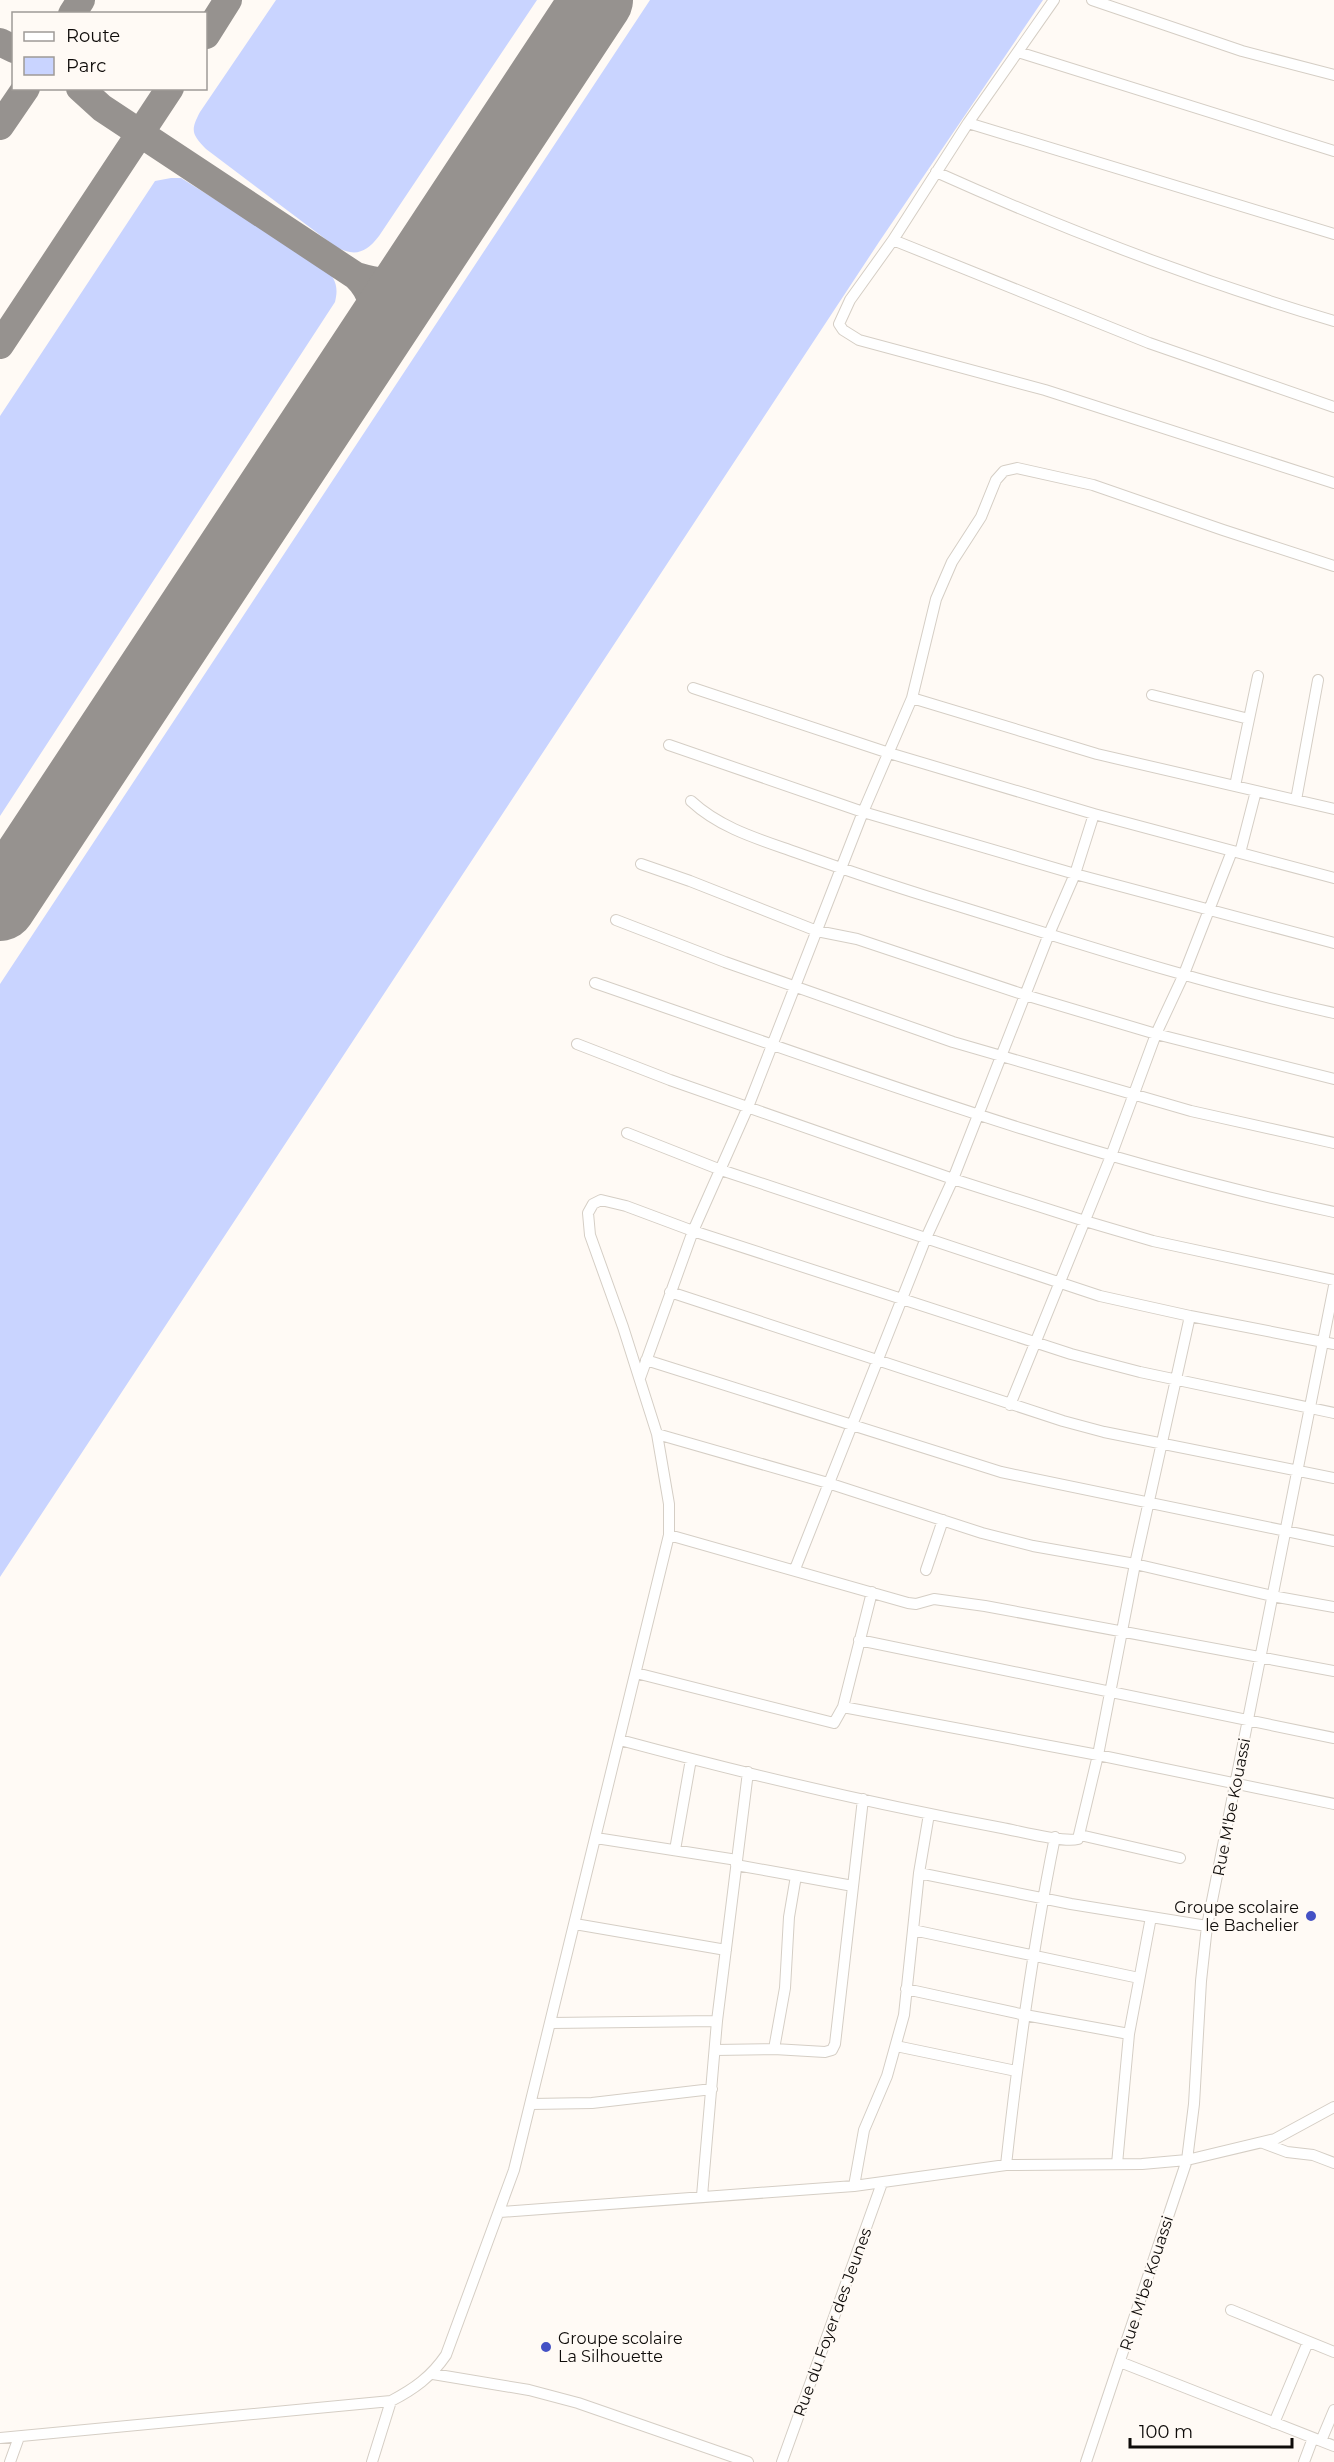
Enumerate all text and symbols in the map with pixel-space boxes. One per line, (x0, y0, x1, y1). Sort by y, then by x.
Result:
legend (12, 12, 207, 90)
text: Route (66, 25, 120, 47)
text: Parc (66, 55, 106, 77)
street label: Rue M'be Kouassi (1209, 1736, 1254, 1878)
place label: Groupe scolaire le Bachelier (1174, 1898, 1299, 1935)
marker: Groupe scolaire le Bachelier (1304, 1909, 1318, 1923)
street label: Rue M'be Kouassi (1116, 2213, 1177, 2353)
street label: Rue du Foyer des Jeunes (789, 2225, 876, 2419)
place label: Groupe scolaire La Silhouette (558, 2329, 683, 2366)
marker: Groupe scolaire La Silhouette (539, 2340, 553, 2354)
scale bar (1130, 2411, 1292, 2449)
text: 100 m (1139, 2421, 1193, 2443)

